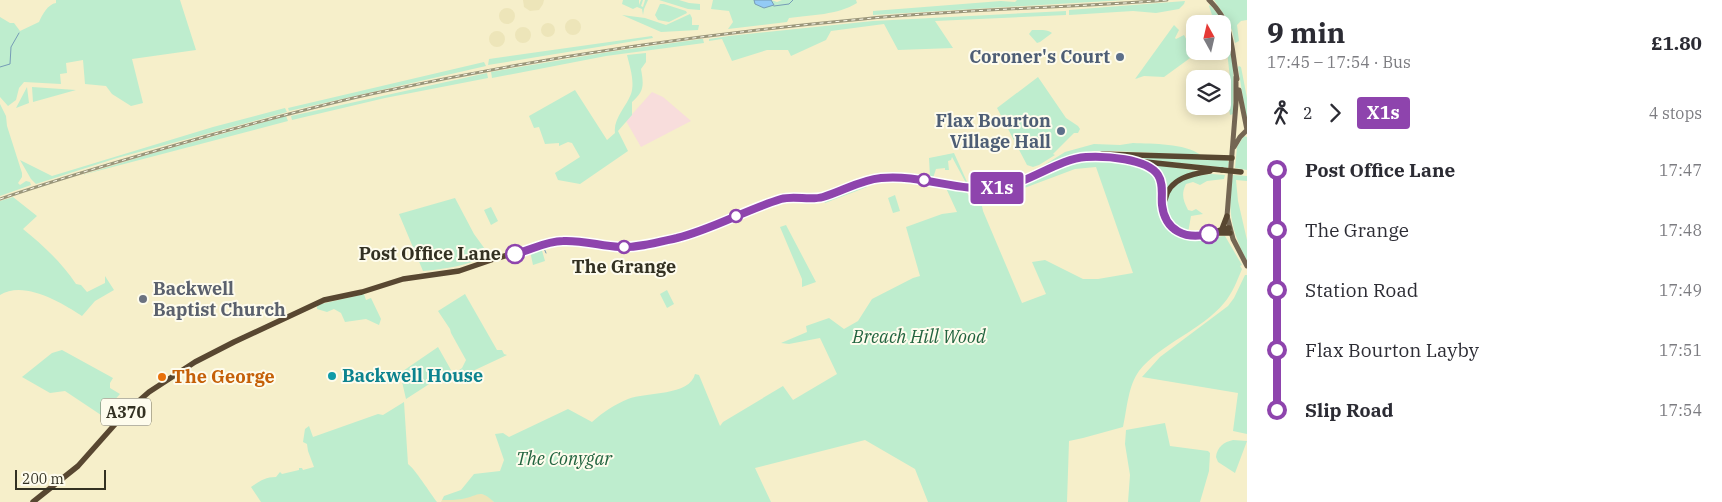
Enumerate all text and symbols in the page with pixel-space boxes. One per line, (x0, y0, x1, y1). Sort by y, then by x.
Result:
text: 9 min (1267, 14, 1345, 51)
north arrow (1186, 15, 1231, 60)
map controls (1186, 15, 1231, 115)
text: £1.80 (1651, 31, 1702, 55)
place label: Coroner's Court (969, 45, 1110, 68)
marker: Coroner's Court (1114, 51, 1126, 63)
text: 17:45 – 17:54 · Bus (1267, 52, 1411, 72)
button: layers (1186, 70, 1231, 115)
icon: walk (1267, 99, 1295, 127)
icon: forward (1321, 99, 1349, 127)
text: X1s (1367, 101, 1400, 124)
text: 2 (1303, 103, 1313, 123)
text: 4 stops (1649, 103, 1702, 123)
place label: Flax Bourton Village Hall (936, 109, 1051, 153)
marker: Flax Bourton Village Hall (1055, 125, 1067, 137)
text: Post Office Lane (1305, 158, 1455, 182)
text: 17:47 (1659, 160, 1702, 180)
line badge: X1s (968, 172, 1026, 204)
unlabelled marker (917, 173, 931, 187)
text: X1s (980, 176, 1014, 199)
unlabelled marker (729, 209, 743, 223)
text: The Grange (1305, 218, 1409, 242)
text: 17:48 (1659, 220, 1702, 240)
unlabelled marker (1199, 224, 1219, 244)
marker: The Grange (617, 240, 631, 254)
place label: Post Office Lane (359, 242, 501, 265)
marker: Post Office Lane (505, 244, 525, 264)
place label: The Grange (572, 255, 676, 278)
place label: Backwell Baptist Church (153, 277, 286, 321)
text: Station Road (1305, 278, 1418, 302)
text: 17:49 (1659, 280, 1702, 300)
marker: Backwell Baptist Church (137, 293, 149, 305)
park label: Breach Hill Wood (851, 325, 986, 348)
text: Flax Bourton Layby (1305, 338, 1479, 362)
text: 17:51 (1659, 340, 1702, 360)
place label: Backwell House (342, 364, 483, 387)
place label: The George (172, 365, 275, 388)
marker: Backwell House (326, 370, 338, 382)
marker: The George (156, 371, 168, 383)
road number: A370 (101, 398, 151, 426)
text: Slip Road (1305, 398, 1394, 422)
text: 17:54 (1659, 400, 1702, 420)
park label: The Conygar (516, 447, 613, 470)
scale bar (15, 467, 106, 490)
text: 200 m (22, 470, 64, 488)

